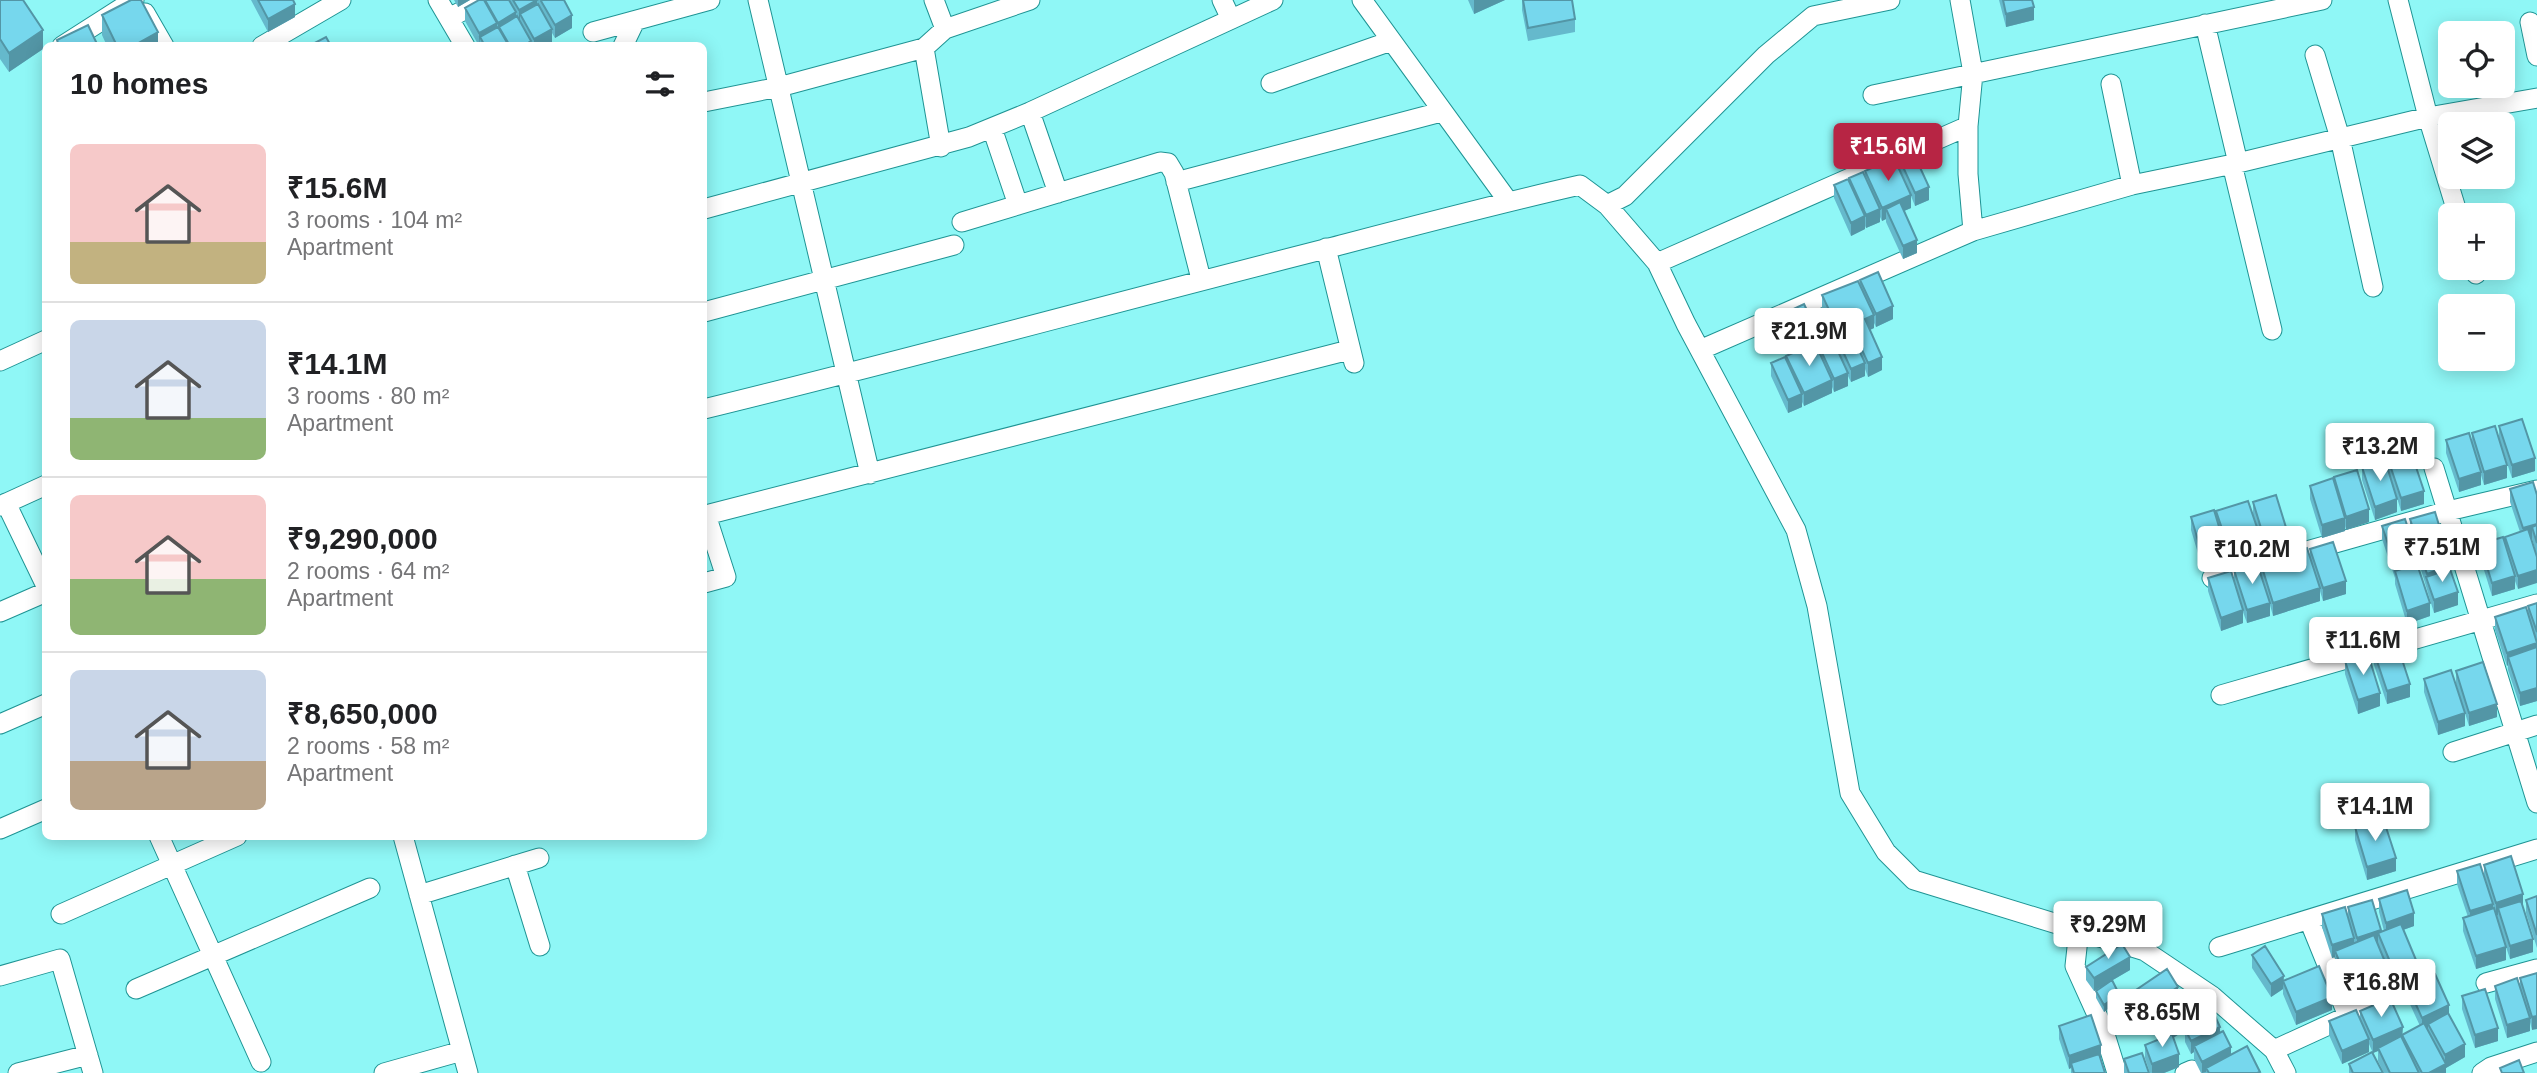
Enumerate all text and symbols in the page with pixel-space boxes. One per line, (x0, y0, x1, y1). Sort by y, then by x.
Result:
map controls (2438, 21, 2515, 371)
button: locate (2438, 21, 2515, 98)
icon: filters (641, 65, 679, 103)
text: 10 homes (70, 67, 208, 100)
button: layers (2438, 112, 2515, 189)
pin: ₹15.6M (1831, 124, 1945, 183)
text: ₹15.6M (1849, 133, 1927, 159)
text: ₹15.6M (287, 171, 388, 204)
icon: home (126, 172, 210, 256)
button: + (2438, 203, 2515, 280)
text: 3 rooms · 104 m² (287, 207, 462, 233)
text: Apartment (287, 234, 393, 260)
button: − (2438, 294, 2515, 371)
pin: ₹21.9M (1752, 308, 1866, 368)
text: ₹21.9M (1770, 318, 1848, 344)
text: ₹14.1M (287, 347, 388, 380)
icon: home (126, 348, 210, 432)
text: 3 rooms · 80 m² (287, 383, 449, 409)
text: Apartment (287, 410, 393, 436)
pin: ₹13.2M (2323, 424, 2437, 483)
text: ₹13.2M (2341, 433, 2419, 459)
text: ₹9,290,000 (287, 522, 438, 555)
icon: home (126, 523, 210, 607)
pin: ₹7.51M (2385, 524, 2499, 584)
pin: ₹10.2M (2195, 526, 2309, 586)
text: ₹7.51M (2403, 534, 2481, 560)
text: ₹10.2M (2213, 536, 2291, 562)
text: 2 rooms · 64 m² (287, 558, 449, 584)
text: Apartment (287, 585, 393, 611)
pin: ₹11.6M (2306, 618, 2420, 677)
text: ₹11.6M (2325, 627, 2401, 653)
text: ₹8,650,000 (287, 697, 438, 730)
icon: home (126, 698, 210, 782)
text: 2 rooms · 58 m² (287, 733, 449, 759)
text: Apartment (287, 760, 393, 786)
pin: ₹14.1M (2318, 784, 2432, 843)
text: ₹14.1M (2336, 793, 2414, 819)
pin: ₹9.29M (2051, 902, 2165, 961)
text: ₹9.29M (2069, 911, 2147, 937)
pin: ₹16.8M (2324, 960, 2438, 1019)
text: ₹16.8M (2342, 969, 2420, 995)
pin: ₹8.65M (2105, 990, 2219, 1049)
text: ₹8.65M (2123, 999, 2201, 1025)

